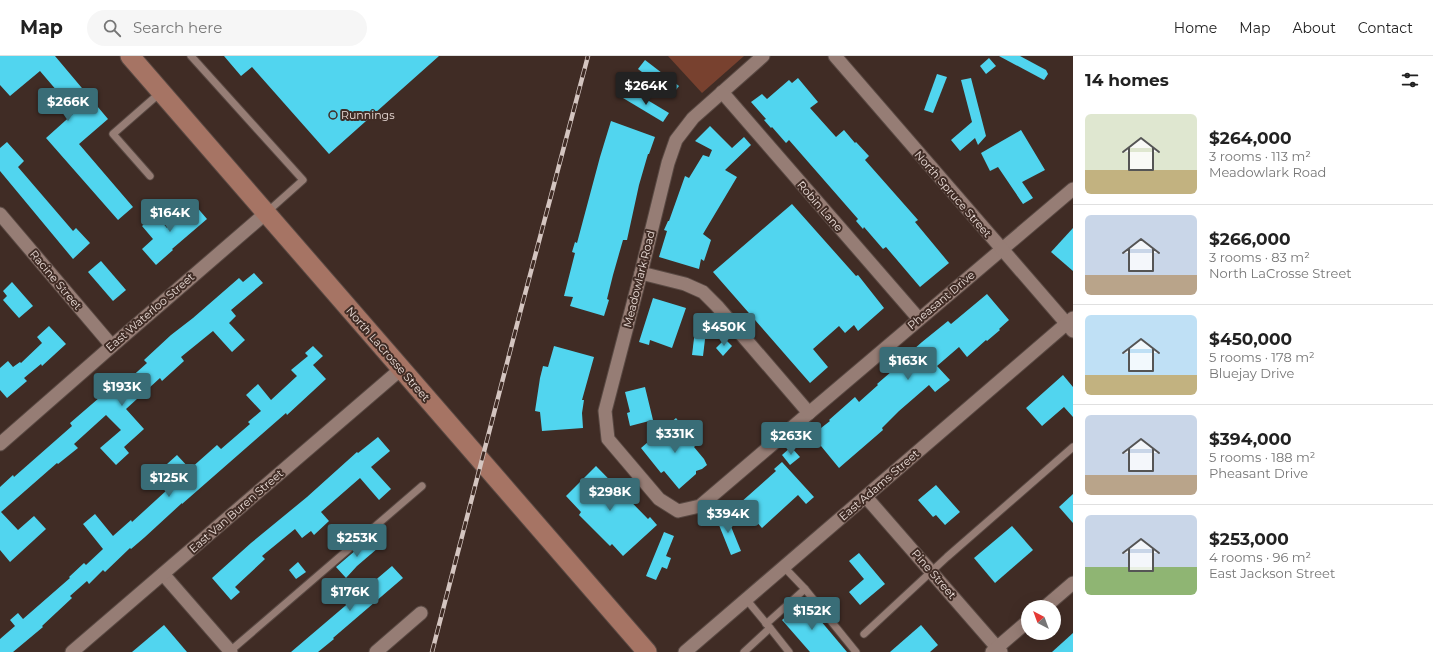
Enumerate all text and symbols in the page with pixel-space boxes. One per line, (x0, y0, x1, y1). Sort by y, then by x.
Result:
search box (87, 10, 367, 46)
text: Map (20, 16, 63, 39)
icon: search (101, 17, 123, 39)
text: Search here (133, 18, 222, 37)
text: Home (1174, 19, 1217, 37)
text: Map (1239, 19, 1270, 37)
text: About (1292, 19, 1336, 37)
text: Contact (1358, 19, 1413, 37)
icon: filters (1399, 69, 1421, 91)
text: 14 homes (1085, 70, 1169, 90)
pin: $264K (618, 72, 674, 106)
text: $264K (625, 77, 667, 93)
pin: $266K (40, 88, 96, 122)
text: $266K (47, 93, 89, 109)
place label: Runnings (341, 108, 395, 122)
marker: Runnings (328, 110, 338, 120)
text: $264,000 (1209, 128, 1292, 148)
icon: home (1117, 130, 1165, 178)
street label: North Spruce Street (912, 148, 995, 241)
text: 3 rooms · 113 m² (1209, 148, 1311, 164)
text: Meadowlark Road (1209, 164, 1326, 180)
street label: Robin Lane (794, 178, 846, 234)
pin: $164K (142, 199, 198, 233)
text: $164K (150, 204, 190, 220)
street label: Meadowlark Road (620, 229, 658, 329)
text: $266,000 (1209, 229, 1291, 249)
icon: home (1117, 231, 1165, 279)
street label: Racine Street (27, 247, 85, 313)
text: 3 rooms · 83 m² (1209, 249, 1310, 265)
text: North LaCrosse Street (1209, 265, 1352, 281)
street label: Pheasant Drive (904, 267, 978, 332)
street label: East Waterloo Street (103, 269, 198, 354)
street label: North LaCrosse Street (343, 304, 433, 405)
pin: $450K (696, 313, 752, 347)
text: $450K (702, 318, 746, 334)
text: $450,000 (1209, 329, 1292, 349)
icon: home (1117, 331, 1165, 379)
pin: $163K (880, 347, 936, 381)
text: 5 rooms · 178 m² (1209, 349, 1315, 365)
text: $163K (889, 352, 927, 368)
text: Bluejay Drive (1209, 365, 1294, 381)
pin: $193K (94, 373, 150, 407)
text: $193K (103, 378, 141, 394)
pin: $331K (647, 420, 703, 454)
pin: $263K (763, 422, 819, 456)
text: $331K (656, 425, 694, 441)
text: $263K (770, 427, 812, 443)
text: $394,000 (1209, 429, 1292, 449)
icon: home (1117, 431, 1165, 479)
street label: East Adams Street (836, 446, 922, 524)
text: 5 rooms · 188 m² (1209, 449, 1315, 465)
pin: $125K (141, 464, 197, 498)
text: Pheasant Drive (1209, 465, 1308, 481)
street label: East Van Buren Street (186, 466, 286, 556)
text: $125K (150, 469, 188, 485)
pin: $298K (582, 478, 638, 512)
text: $298K (589, 483, 631, 499)
pin: $394K (700, 500, 756, 534)
text: $394K (707, 505, 749, 521)
pin: $253K (329, 524, 385, 558)
text: $253K (337, 529, 377, 545)
text: $253,000 (1209, 529, 1289, 549)
icon: home (1117, 531, 1165, 579)
street label: Pine Street (909, 546, 960, 602)
text: 4 rooms · 96 m² (1209, 549, 1311, 565)
text: East Jackson Street (1209, 565, 1335, 581)
pin: $176K (322, 578, 378, 612)
text: $176K (331, 583, 369, 599)
pin: $152K (784, 597, 840, 631)
north arrow (1021, 600, 1061, 640)
map controls (1021, 600, 1061, 640)
text: $152K (793, 602, 831, 618)

